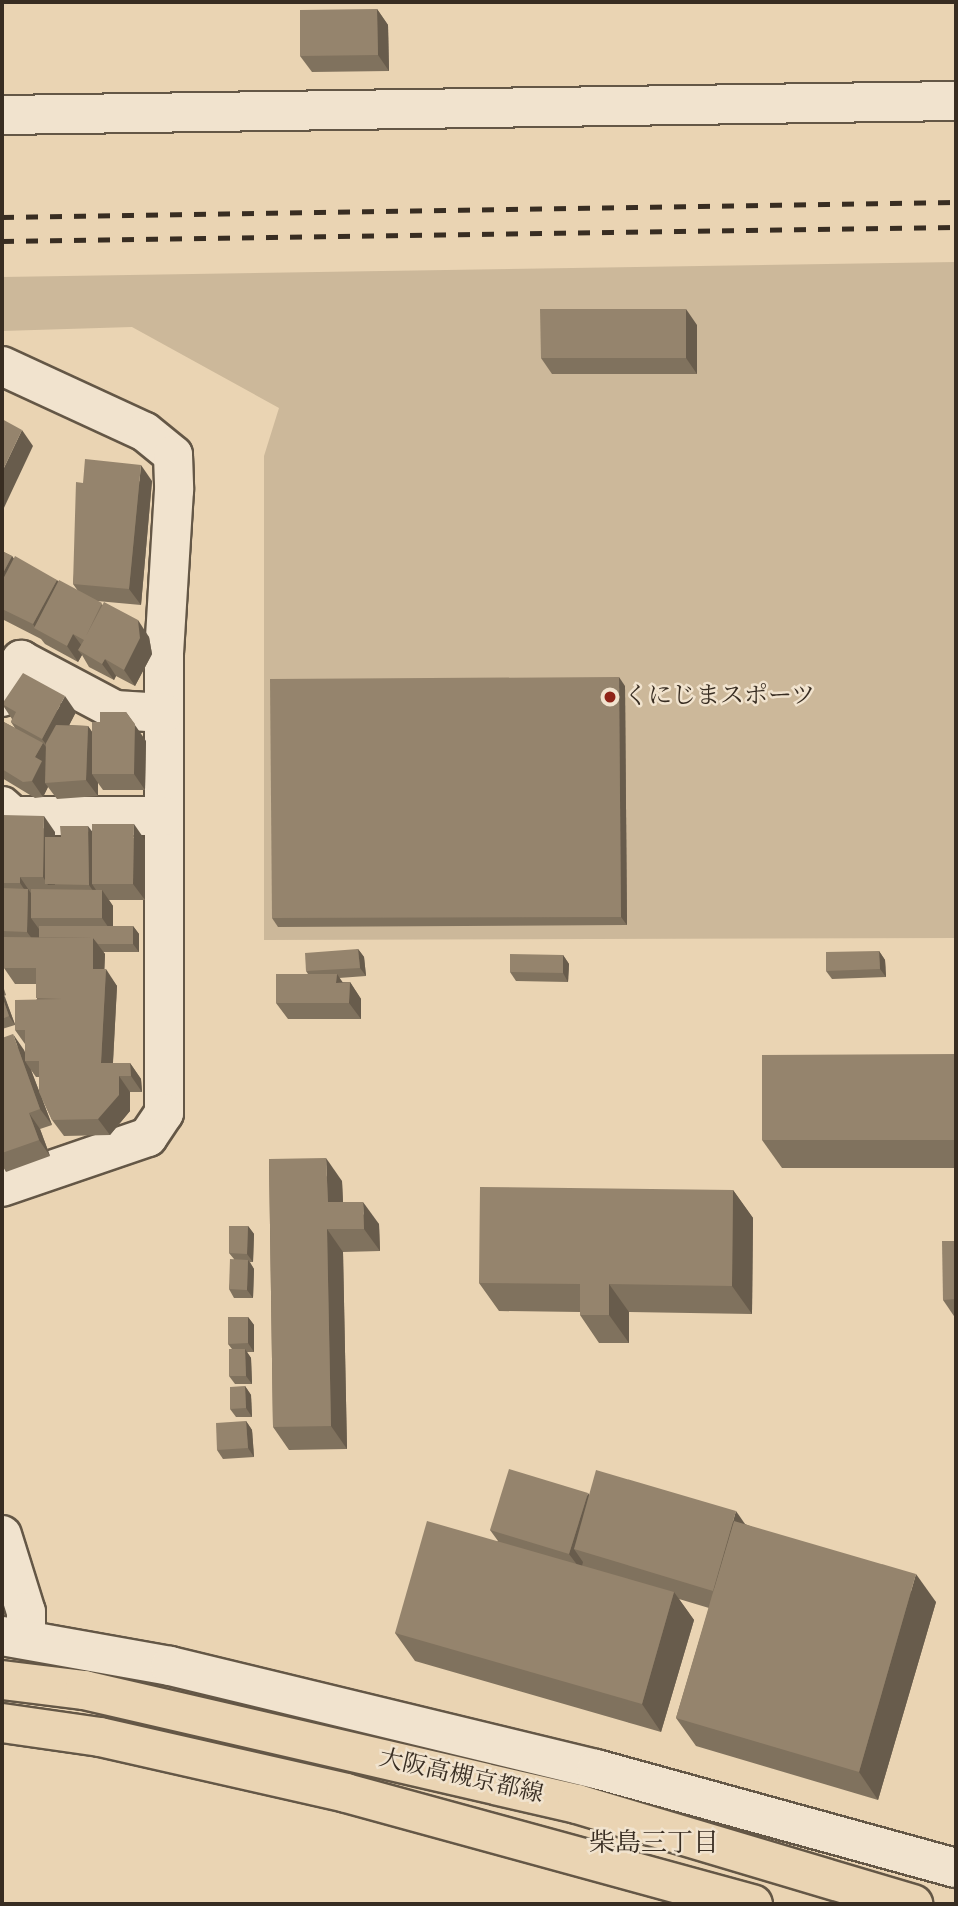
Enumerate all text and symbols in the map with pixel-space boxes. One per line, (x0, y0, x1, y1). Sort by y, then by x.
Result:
place label: くにじまスポーツ (624, 683, 816, 711)
marker: くにじまスポーツ (602, 689, 618, 705)
street label: 大阪高槻京都線 (376, 1744, 546, 1810)
district label: 柴島三丁目 (589, 1828, 719, 1860)

